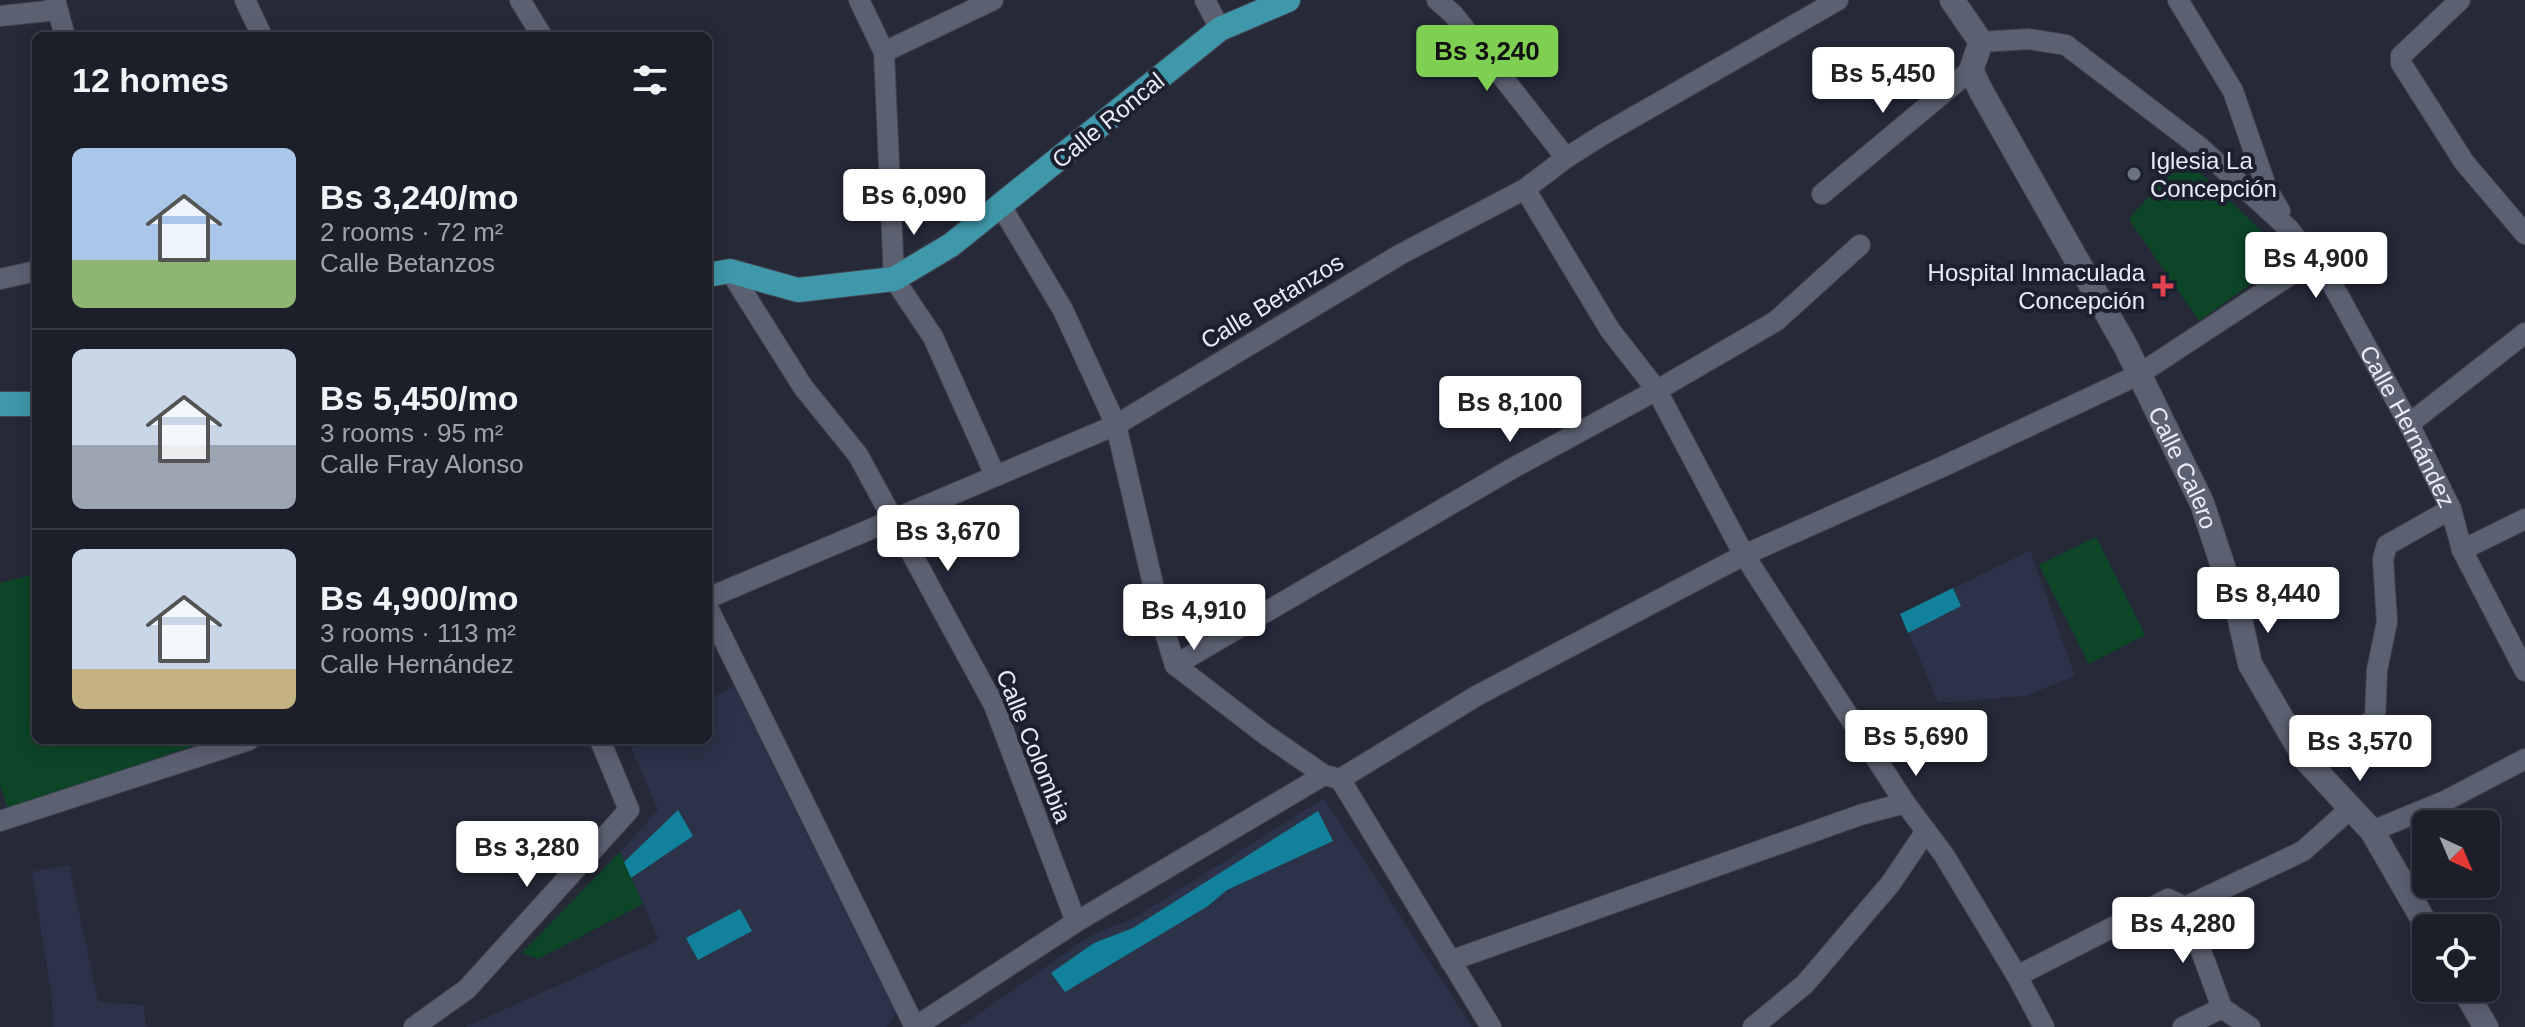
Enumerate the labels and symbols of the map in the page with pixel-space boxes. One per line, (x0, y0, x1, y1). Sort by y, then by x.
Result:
pin: Bs 3,240 (1404, 25, 1570, 93)
pin: Bs 5,450 (1800, 47, 1966, 115)
street label: Calle Roncal (1047, 67, 1169, 173)
place label: Iglesia La Concepción (2150, 147, 2277, 202)
marker: Iglesia La Concepción (2125, 165, 2143, 183)
pin: Bs 6,090 (831, 169, 997, 237)
pin: Bs 4,900 (2233, 232, 2399, 300)
street label: Calle Betanzos (1196, 248, 1348, 354)
place label: Hospital Inmaculada Concepción (1928, 259, 2146, 314)
marker: Hospital Inmaculada Concepción (2152, 275, 2174, 297)
street label: Calle Hernández (2355, 340, 2461, 511)
pin: Bs 8,100 (1427, 376, 1593, 444)
street label: Calle Calero (2143, 402, 2223, 532)
pin: Bs 3,670 (865, 505, 1031, 573)
pin: Bs 8,440 (2185, 567, 2351, 635)
pin: Bs 4,910 (1111, 584, 1277, 652)
street label: Calle Colombia (991, 665, 1077, 827)
pin: Bs 5,690 (1833, 710, 1999, 778)
pin: Bs 3,570 (2277, 715, 2443, 783)
north arrow (2412, 810, 2500, 898)
pin: Bs 3,280 (444, 821, 610, 889)
pin: Bs 4,280 (2100, 897, 2266, 965)

